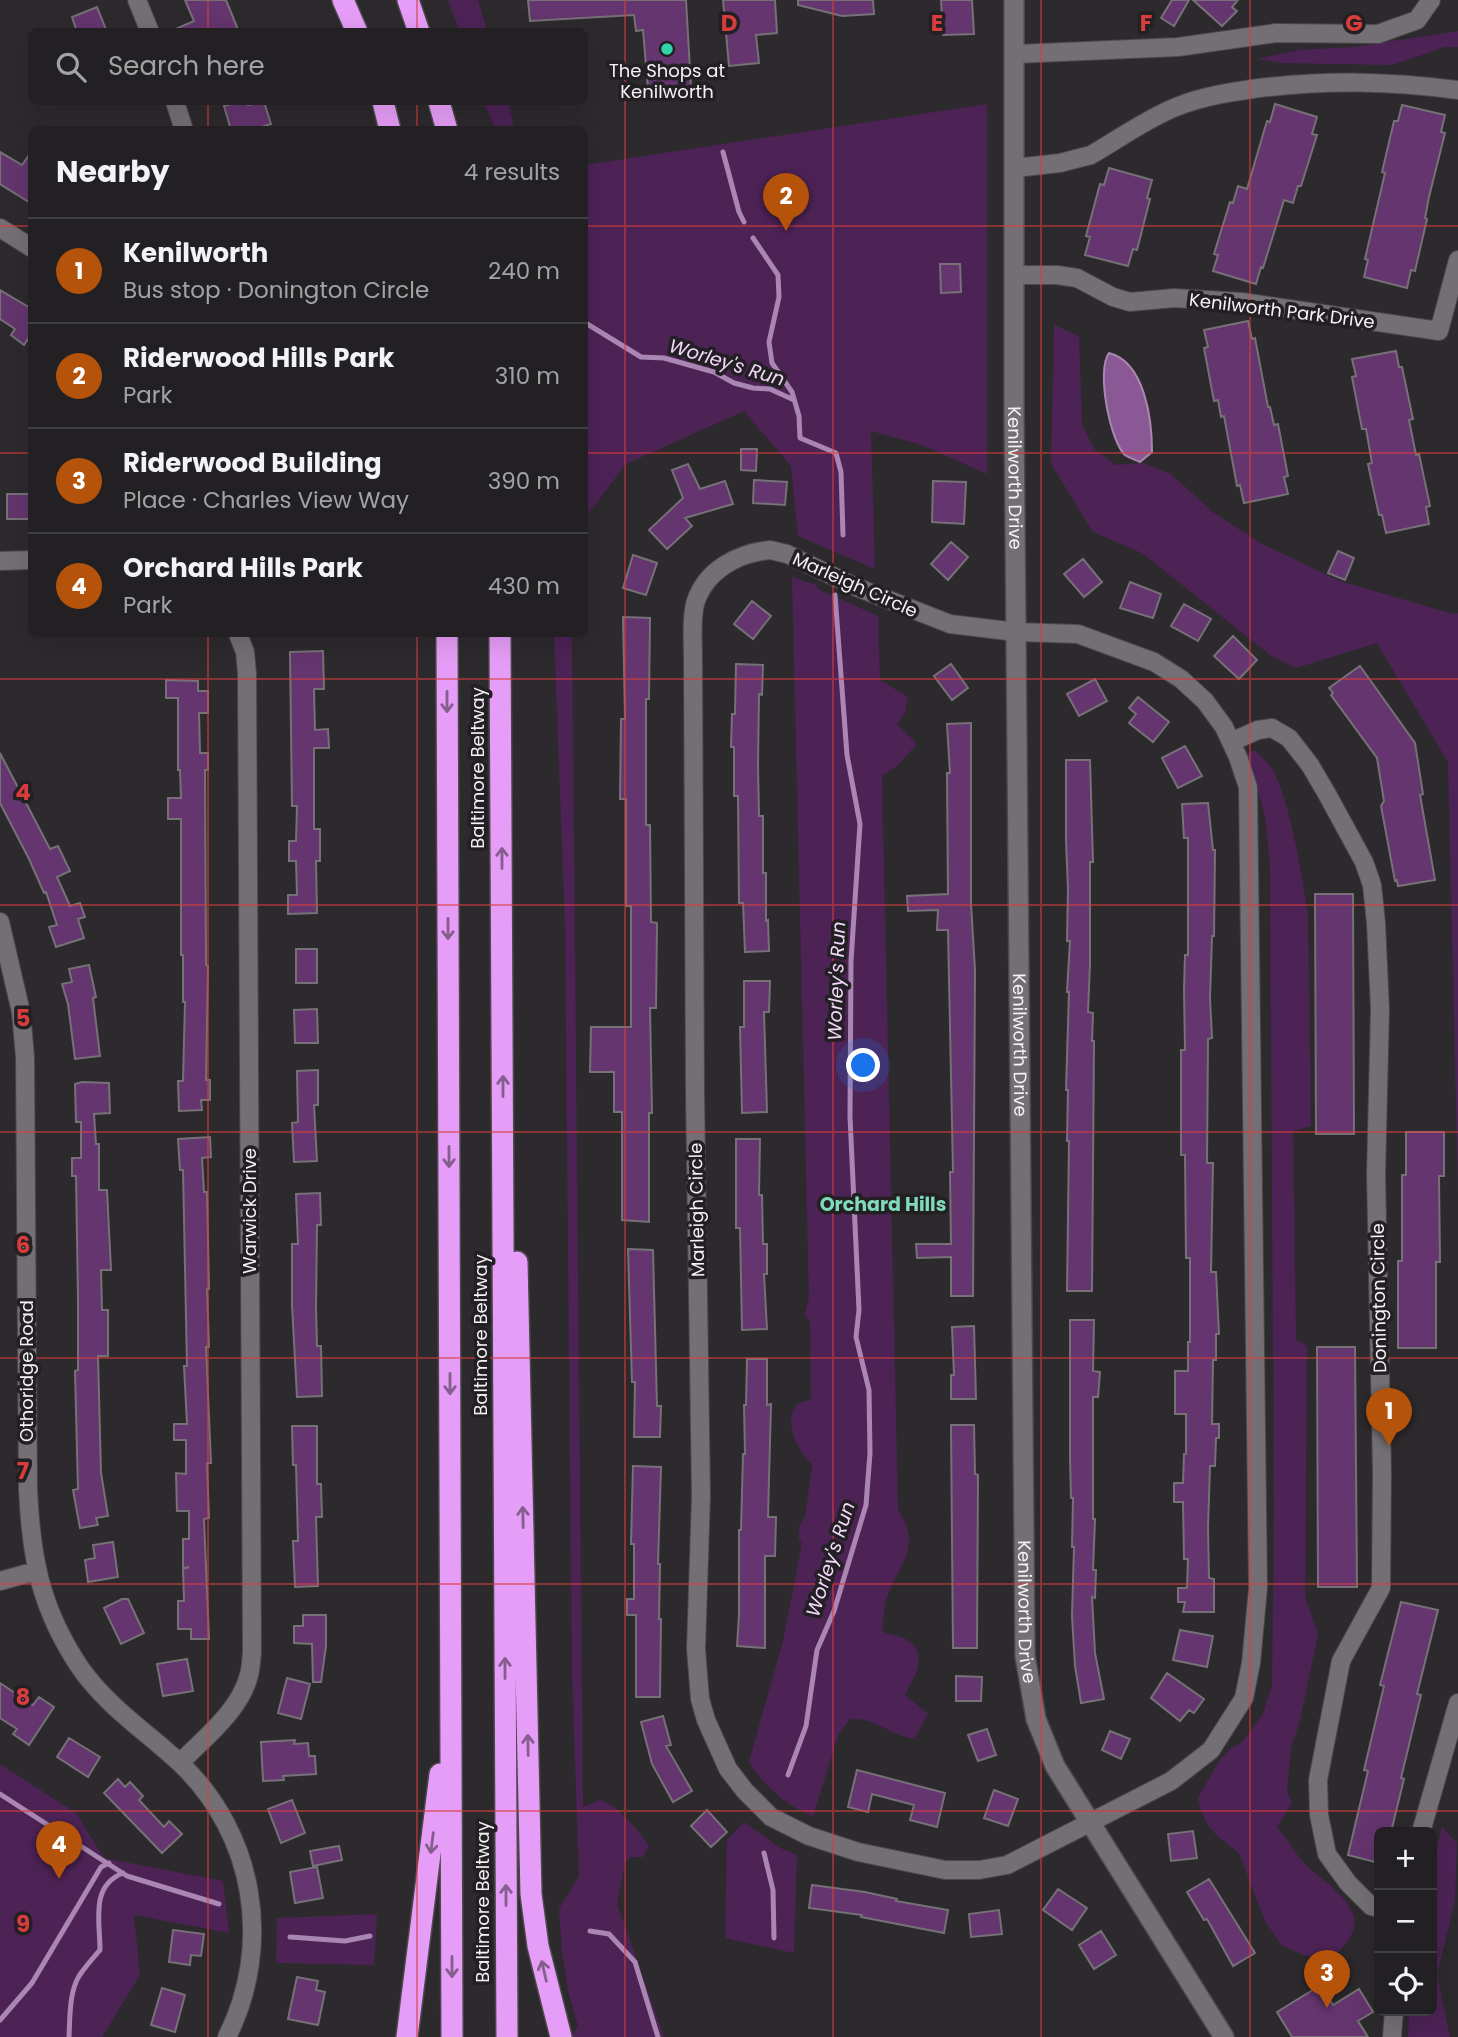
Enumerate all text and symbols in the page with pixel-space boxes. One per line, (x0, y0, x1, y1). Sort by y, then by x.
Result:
text: D (721, 7, 737, 39)
text: E (931, 7, 943, 39)
text: F (1140, 7, 1152, 39)
text: G (1345, 7, 1363, 39)
search box (28, 28, 588, 105)
marker: The Shops at Kenilworth (659, 41, 675, 57)
icon: search (52, 48, 90, 86)
text: Search here (108, 48, 265, 84)
place label: The Shops at Kenilworth (609, 58, 725, 104)
text: Nearby (56, 150, 170, 193)
text: 4 results (464, 156, 560, 188)
pin: 2 (763, 173, 809, 231)
text: Kenilworth (123, 235, 268, 271)
text: 1 (75, 255, 83, 287)
text: 240 m (488, 255, 560, 287)
text: Bus stop · Donington Circle (123, 274, 429, 306)
street label: Kenilworth Park Drive (1188, 287, 1376, 334)
water label: Worley's Run (666, 332, 788, 393)
text: Riderwood Hills Park (123, 340, 394, 376)
text: 2 (72, 360, 86, 392)
text: 310 m (495, 360, 560, 392)
text: Park (123, 379, 172, 411)
street label: Kenilworth Drive (1002, 406, 1028, 550)
text: Riderwood Building (123, 445, 382, 481)
text: 3 (72, 465, 86, 497)
text: 390 m (488, 465, 560, 497)
text: Place · Charles View Way (123, 484, 409, 516)
street label: Marleigh Circle (789, 546, 922, 623)
text: Orchard Hills Park (123, 550, 363, 586)
text: 4 (71, 570, 87, 602)
text: 430 m (488, 570, 560, 602)
text: Park (123, 589, 172, 621)
street label: Baltimore Beltway (465, 687, 490, 849)
one-way arrow (440, 690, 454, 713)
text: 4 (15, 776, 31, 808)
one-way arrow (495, 847, 508, 870)
one-way arrow (441, 917, 455, 940)
water label: Worley's Run (821, 921, 852, 1041)
street label: Kenilworth Drive (1007, 973, 1033, 1117)
text: 5 (16, 1002, 30, 1034)
your location (846, 1048, 880, 1082)
one-way arrow (496, 1074, 509, 1097)
street label: Marleigh Circle (683, 1143, 710, 1277)
one-way arrow (442, 1145, 456, 1168)
street label: Warwick Drive (237, 1148, 262, 1274)
district label: Orchard Hills (820, 1191, 946, 1218)
street label: Donington Circle (1365, 1223, 1392, 1373)
text: 6 (16, 1229, 30, 1261)
street label: Baltimore Beltway (468, 1254, 493, 1416)
street label: Othoridge Road (14, 1300, 39, 1442)
one-way arrow (443, 1372, 457, 1395)
pin: 1 (1366, 1388, 1412, 1446)
text: 7 (17, 1455, 29, 1487)
water label: Worley's Run (799, 1498, 862, 1620)
one-way arrow (517, 1506, 530, 1529)
street label: Kenilworth Drive (1012, 1540, 1043, 1685)
one-way arrow (498, 1657, 512, 1680)
text: 8 (16, 1681, 30, 1713)
one-way arrow (522, 1733, 535, 1756)
pin: 4 (36, 1821, 82, 1879)
street label: Baltimore Beltway (470, 1821, 495, 1983)
map controls (1374, 1827, 1437, 2016)
button: + (1374, 1827, 1437, 1890)
one-way arrow (425, 1832, 438, 1854)
one-way arrow (499, 1884, 513, 1907)
button: − (1374, 1890, 1437, 1953)
text: 9 (16, 1908, 30, 1940)
pin: 3 (1304, 1950, 1350, 2008)
button: locate (1374, 1953, 1437, 2016)
one-way arrow (445, 1955, 459, 1978)
one-way arrow (537, 1960, 550, 1983)

